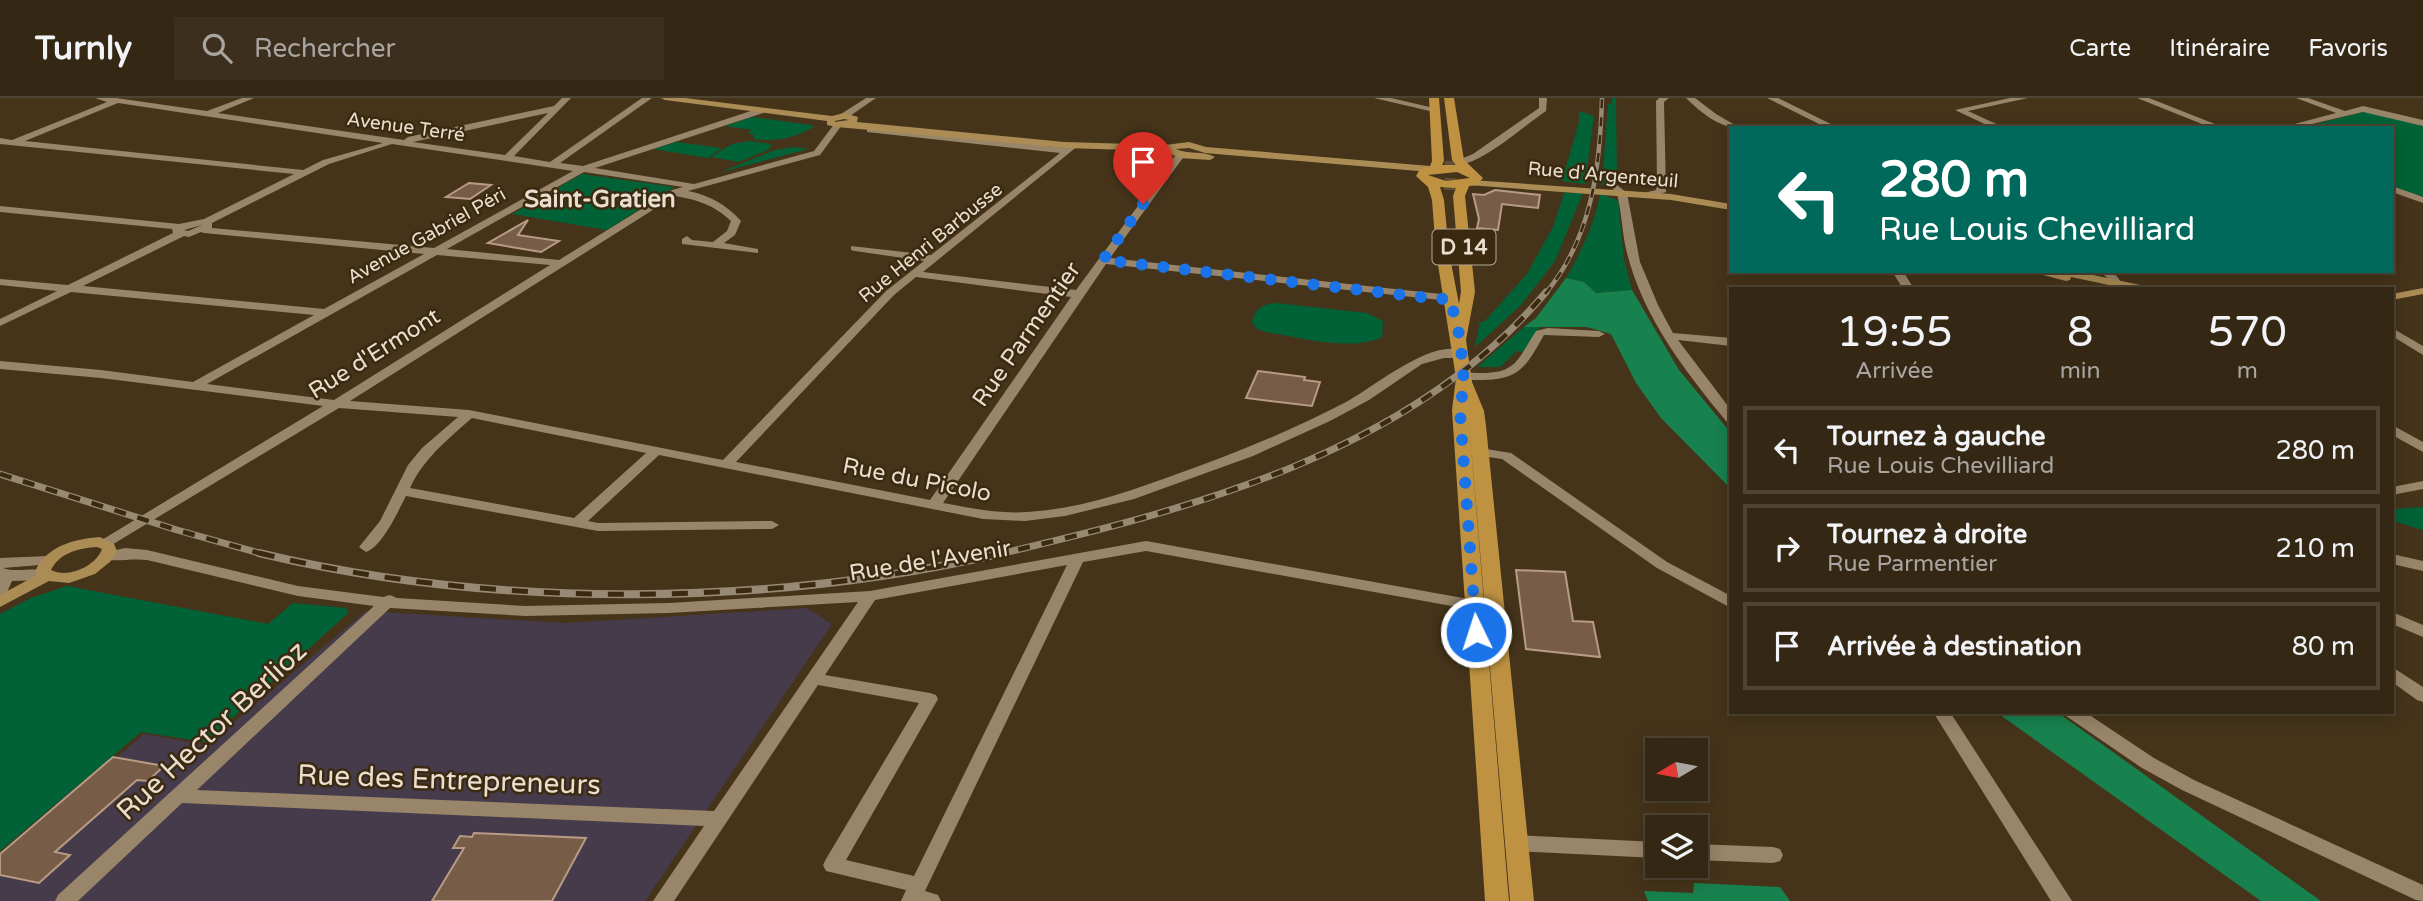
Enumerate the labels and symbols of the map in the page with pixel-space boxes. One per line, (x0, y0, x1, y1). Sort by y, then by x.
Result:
street label: Avenue Terré (345, 108, 466, 146)
pin (1113, 132, 1173, 204)
street label: Rue d'Argenteuil (1527, 157, 1679, 193)
street label: Rue Henri Barbusse (855, 178, 1007, 307)
street label: Avenue Gabriel Péri (343, 183, 510, 289)
district label: Saint-Gratien (524, 185, 676, 214)
road number: D 14 (1432, 230, 1496, 264)
street label: Rue Parmentier (967, 257, 1087, 412)
street label: Rue d'Ermont (304, 302, 446, 405)
street label: Rue du Picolo (840, 452, 993, 508)
street label: Rue de l'Avenir (847, 534, 1013, 588)
position arrow (1439, 595, 1513, 669)
street label: Rue Hector Berlioz (109, 634, 314, 828)
north arrow (1645, 738, 1708, 802)
street label: Rue des Entrepreneurs (297, 758, 601, 802)

